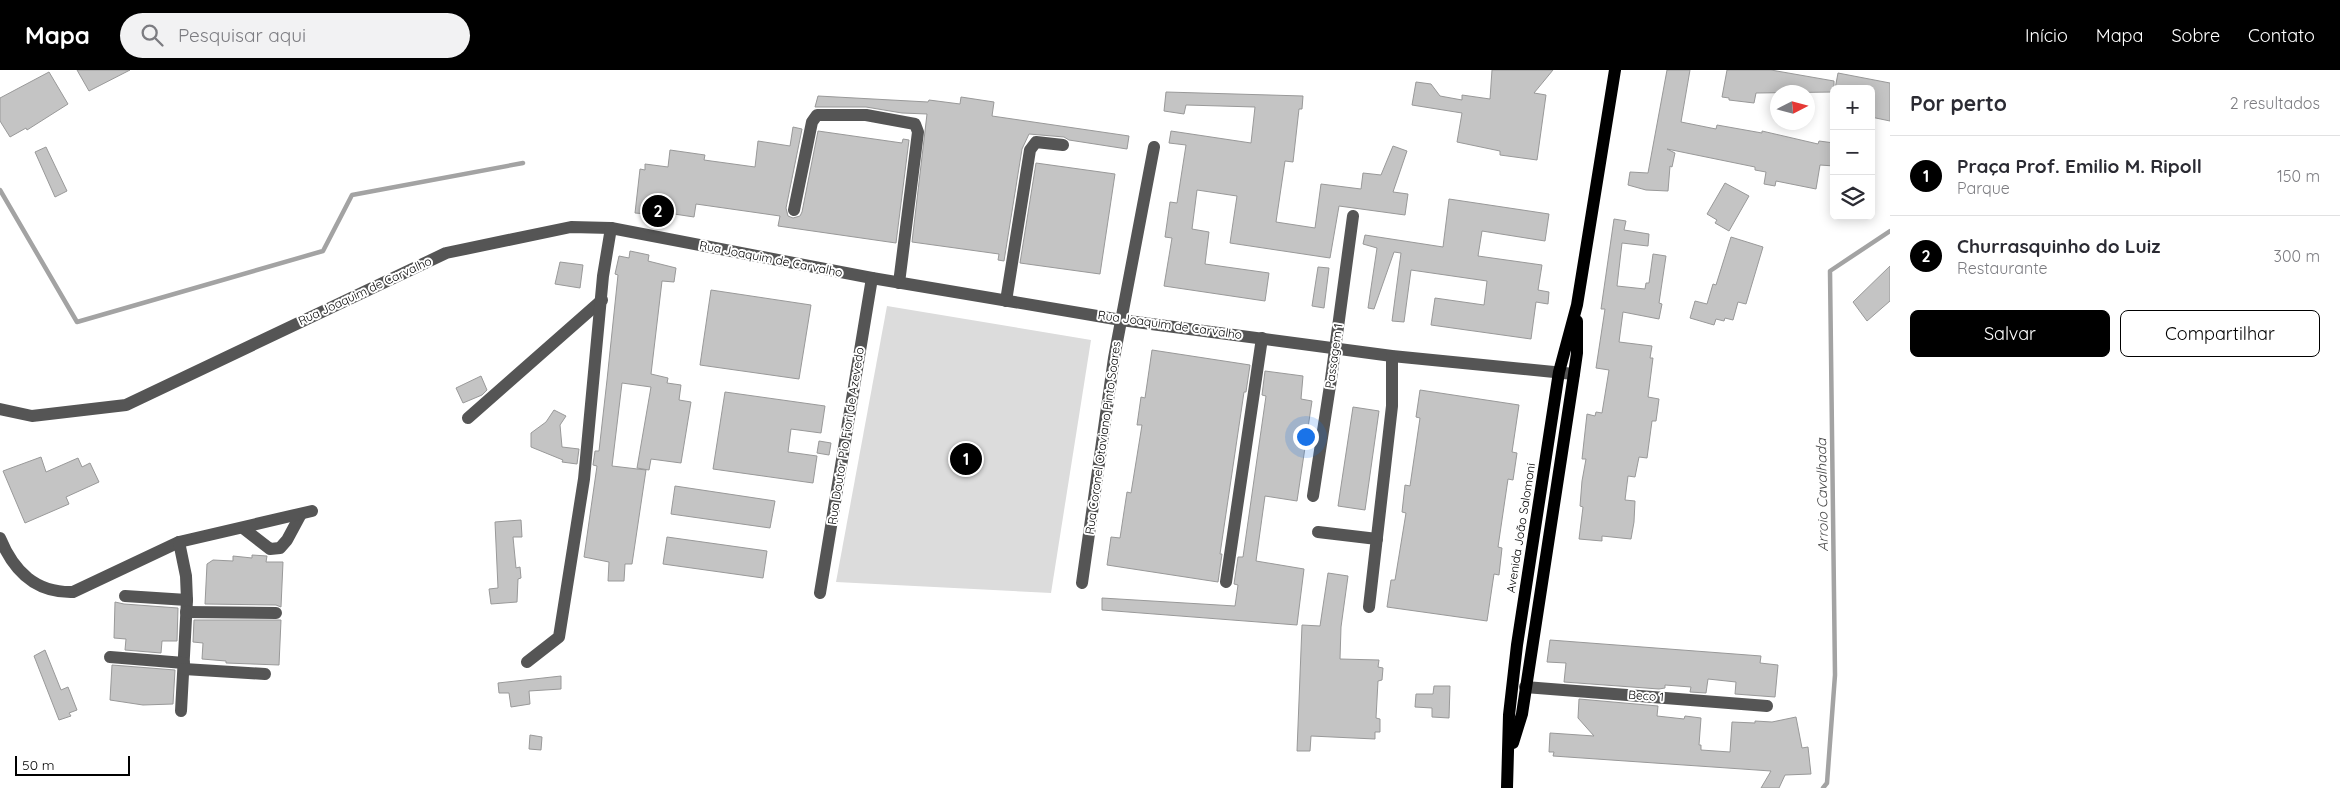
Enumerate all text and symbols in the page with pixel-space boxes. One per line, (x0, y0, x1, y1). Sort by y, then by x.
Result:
search box (120, 13, 470, 58)
text: Mapa (25, 20, 90, 50)
icon: search (138, 21, 166, 49)
text: Pesquisar aqui (178, 23, 306, 47)
text: Início (2025, 24, 2068, 47)
text: Mapa (2096, 24, 2143, 47)
text: Sobre (2171, 24, 2220, 47)
text: Contato (2248, 24, 2315, 47)
north arrow (1770, 85, 1815, 130)
map controls (1830, 85, 1875, 220)
button: + (1830, 85, 1875, 130)
text: Por perto (1910, 90, 2007, 116)
text: 2 resultados (2230, 93, 2320, 113)
button: − (1830, 130, 1875, 175)
text: Praça Prof. Emilio M. Ripoll (1957, 154, 2202, 178)
text: 1 (1923, 166, 1929, 186)
text: 150 m (2277, 166, 2320, 186)
button: layers (1830, 175, 1875, 220)
text: Parque (1957, 178, 2010, 198)
pin: 2 (642, 192, 674, 230)
text: Churrasquinho do Luiz (1957, 234, 2160, 258)
street label: Rua Joaquim de Carvalho (698, 237, 844, 280)
text: 2 (1921, 246, 1931, 266)
text: 300 m (2274, 246, 2320, 266)
street label: Rua Joaquim de Carvalho (296, 253, 434, 328)
text: Restaurante (1957, 258, 2048, 278)
street label: Rua Joaquim de Carvalho (1097, 307, 1243, 342)
button: Salvar (1910, 310, 2110, 357)
button: Compartilhar (2120, 310, 2320, 357)
street label: Passagem 1 (1322, 322, 1346, 389)
street label: Rua Coronel Otaviano Pinto Soares (1082, 340, 1124, 536)
street label: Rua Doutor Pio Fiori de Azevedo (824, 346, 867, 526)
your location (1293, 424, 1319, 450)
water label: Arroio Cavalhada (1812, 437, 1832, 552)
pin: 1 (950, 440, 982, 478)
street label: Avenida João Salomoni (1503, 462, 1538, 594)
street label: Beco 1 (1628, 687, 1664, 704)
scale bar (15, 753, 130, 776)
text: 50 m (22, 756, 55, 774)

